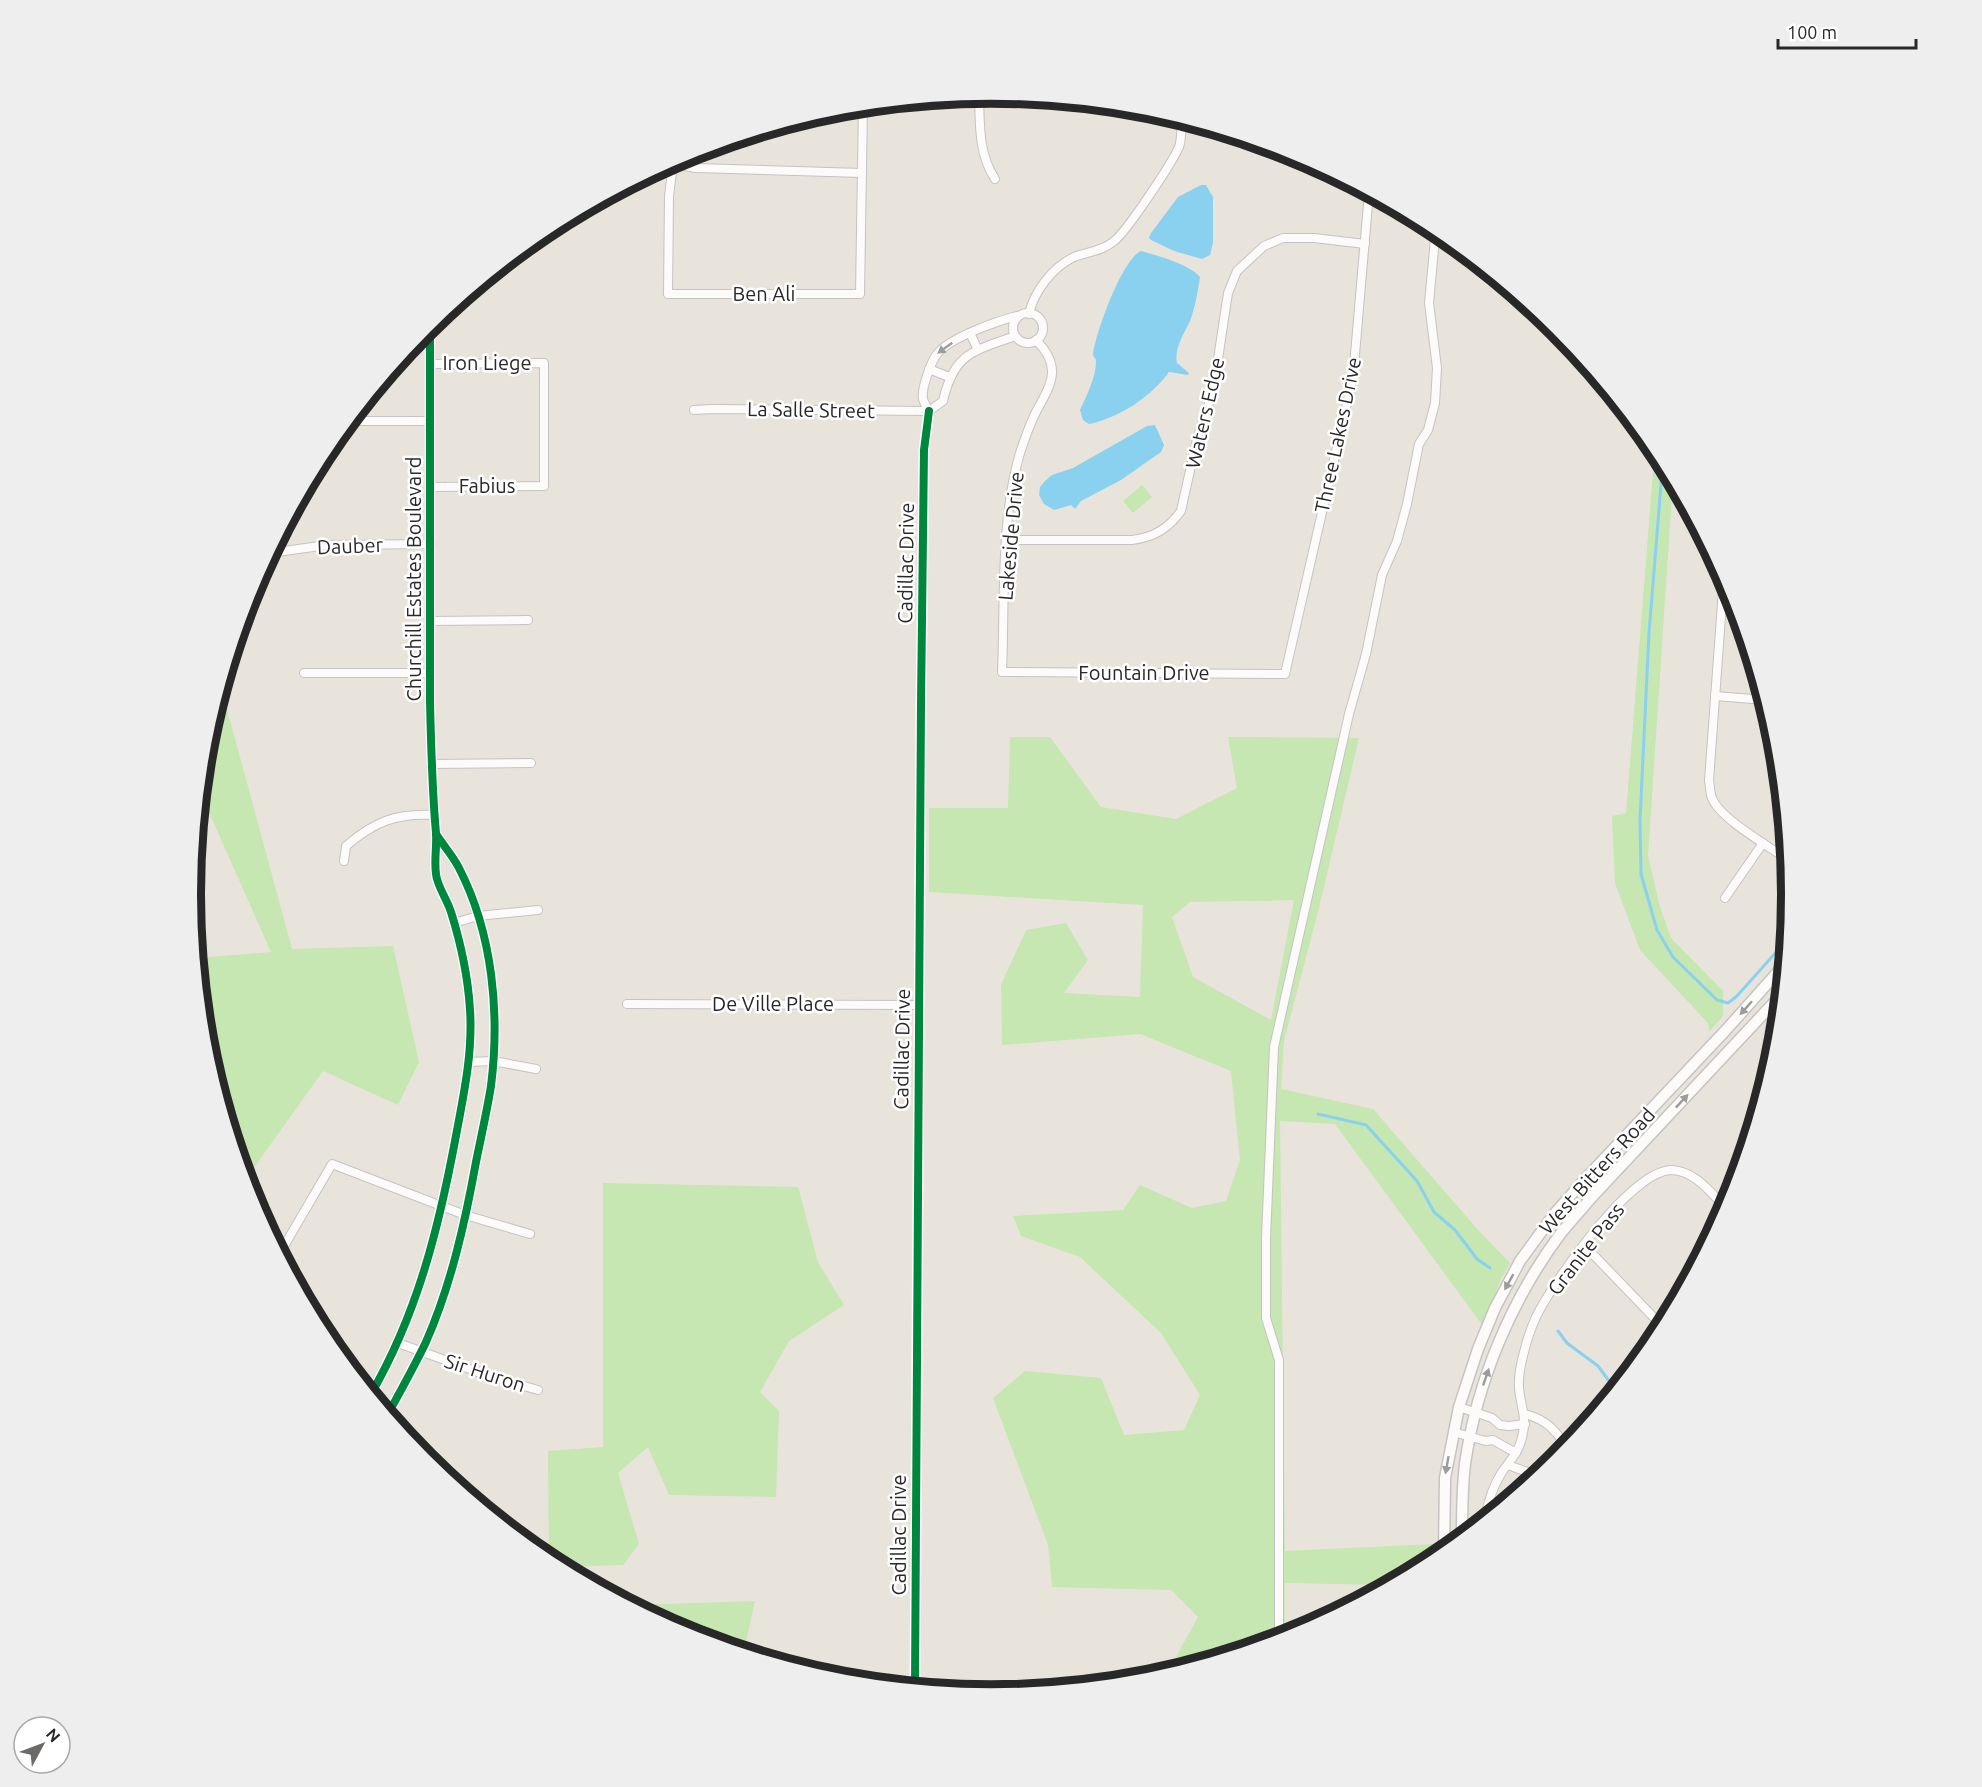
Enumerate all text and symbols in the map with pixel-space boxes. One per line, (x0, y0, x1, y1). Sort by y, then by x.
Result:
scale bar (1778, 12, 1916, 50)
text: 100 m (1787, 22, 1837, 42)
street label: Ben Ali (733, 282, 795, 305)
one-way arrow (937, 342, 953, 355)
street label: Iron Liege (443, 351, 532, 374)
street label: Waters Edge (1181, 355, 1228, 471)
street label: Three Lakes Drive (1310, 355, 1365, 515)
street label: La Salle Street (747, 397, 875, 422)
street label: Churchill Estates Boulevard (402, 457, 425, 701)
street label: Lakeside Drive (993, 470, 1028, 601)
street label: Fabius (459, 474, 515, 497)
street label: Cadillac Drive (893, 502, 918, 624)
street label: Dauber (317, 533, 384, 558)
street label: Fountain Drive (1078, 661, 1210, 684)
street label: Cadillac Drive (889, 988, 914, 1110)
street label: De Ville Place (712, 992, 834, 1015)
one-way arrow (1740, 1000, 1753, 1015)
one-way arrow (1675, 1094, 1689, 1109)
street label: West Bitters Road (1534, 1103, 1659, 1238)
street label: Granite Pass (1543, 1198, 1629, 1299)
one-way arrow (1504, 1274, 1514, 1291)
street label: Sir Huron (442, 1349, 528, 1396)
one-way arrow (1482, 1368, 1492, 1386)
one-way arrow (1443, 1456, 1452, 1475)
street label: Cadillac Drive (887, 1474, 910, 1596)
north arrow (12, 1715, 72, 1775)
text: N (43, 1725, 64, 1746)

